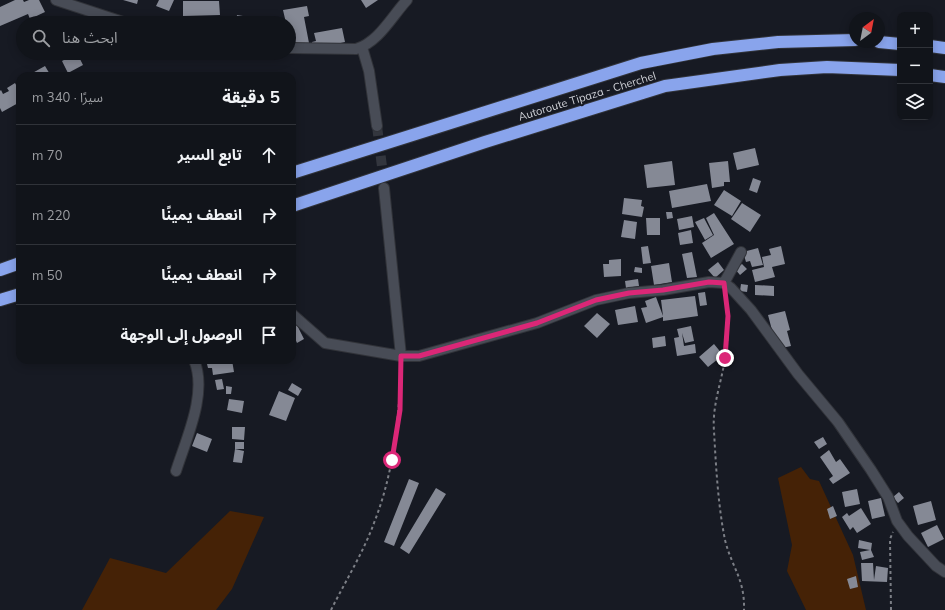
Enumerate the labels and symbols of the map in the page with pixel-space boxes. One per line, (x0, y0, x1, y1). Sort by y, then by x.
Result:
north arrow (849, 12, 885, 48)
street label: Autoroute Tipaza - Cherchel (516, 68, 658, 124)
route end (716, 349, 734, 367)
route start (383, 451, 401, 469)

